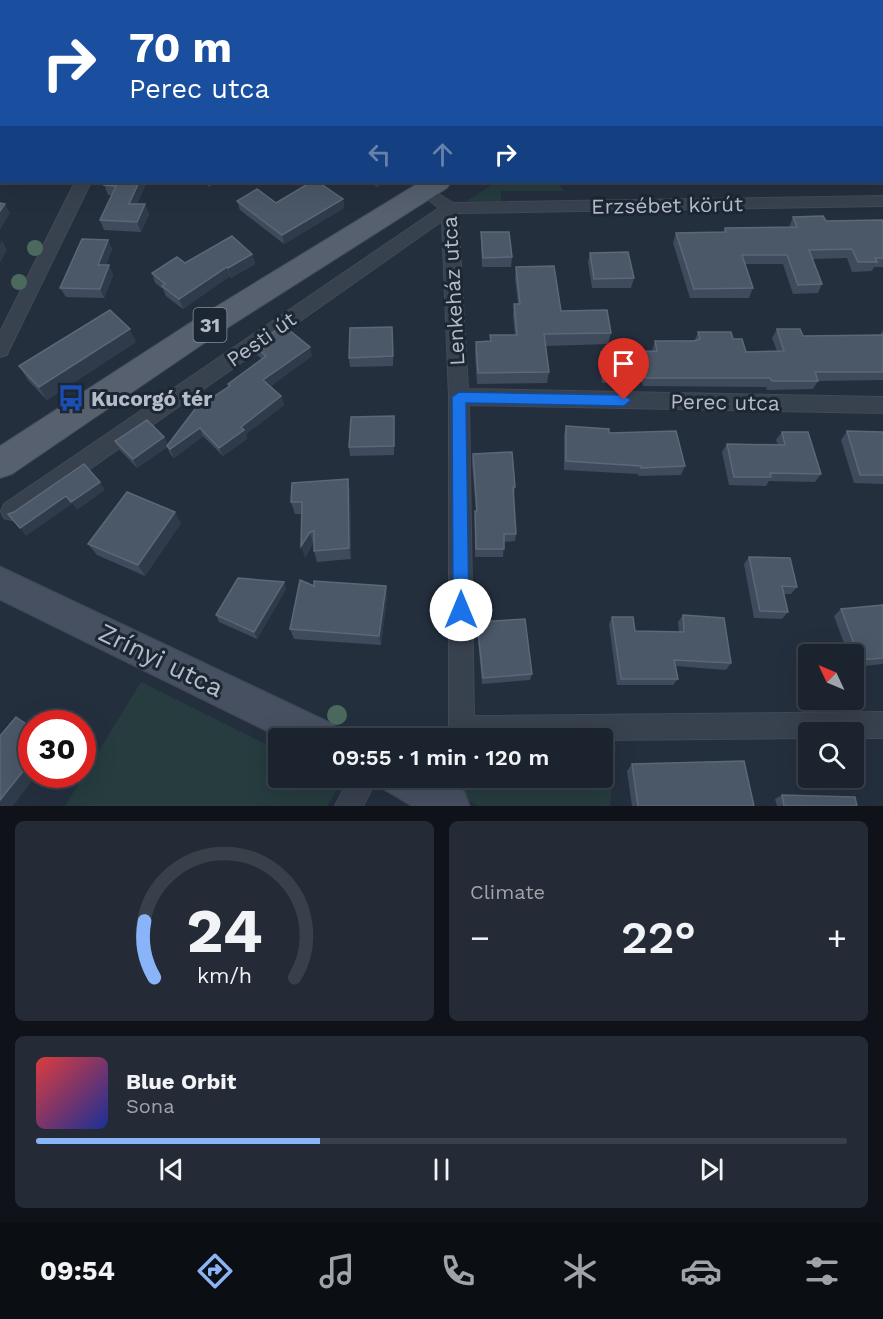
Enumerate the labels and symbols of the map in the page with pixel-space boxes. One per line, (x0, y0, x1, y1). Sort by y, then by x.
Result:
street label: Erzsébet körút (591, 191, 743, 219)
street label: Lenkeház utca (437, 216, 469, 366)
street label: Pesti út (221, 306, 301, 372)
road number: 31 (194, 308, 226, 342)
pin (598, 338, 649, 400)
bus stop icon: Kucorgó tér (56, 383, 86, 413)
place label: Kucorgó tér (91, 386, 212, 411)
street label: Perec utca (670, 389, 780, 415)
position arrow (429, 578, 493, 642)
street label: Zrínyi utca (94, 617, 228, 703)
north arrow (798, 644, 864, 710)
speed limit sign: 30 (18, 710, 96, 788)

